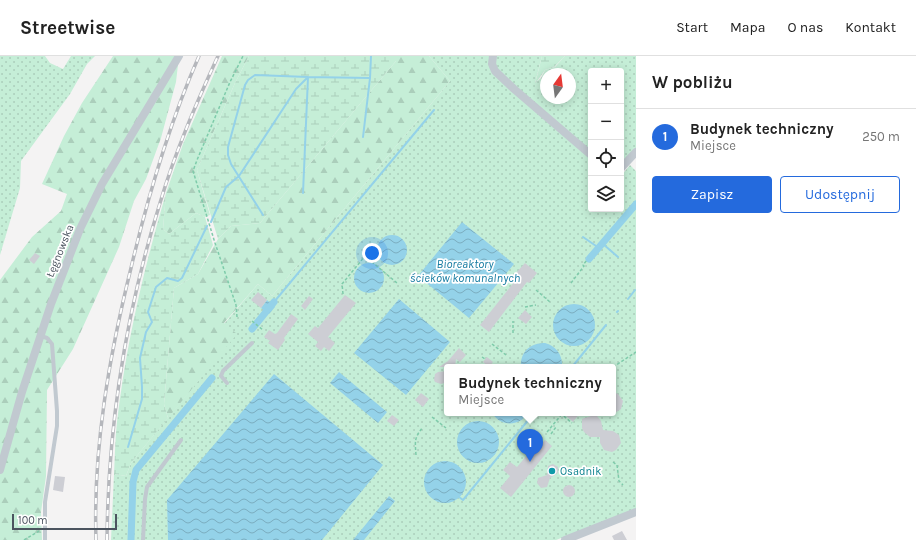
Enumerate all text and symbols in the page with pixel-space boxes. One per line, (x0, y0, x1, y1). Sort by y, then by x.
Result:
text: Streetwise (20, 17, 115, 39)
text: Start (676, 19, 708, 36)
text: Mapa (730, 19, 765, 36)
text: O nas (787, 19, 823, 36)
text: Kontakt (845, 19, 896, 36)
north arrow (540, 68, 576, 104)
map controls (588, 68, 624, 212)
button: + (588, 68, 624, 104)
text: W pobliżu (652, 72, 733, 92)
button: − (588, 104, 624, 140)
text: Budynek techniczny (690, 120, 834, 138)
text: 1 (663, 129, 667, 144)
text: 250 m (862, 129, 900, 144)
text: Miejsce (690, 138, 736, 153)
button: locate (588, 140, 624, 176)
button: layers (588, 176, 624, 212)
button: Zapisz (652, 176, 772, 213)
button: Udostępnij (780, 176, 900, 213)
street label: Łęgnowska (44, 223, 76, 279)
your location (362, 243, 382, 263)
water label: Bioreaktory ścieków komunalnych (410, 257, 520, 285)
popup (444, 364, 616, 416)
text: Budynek techniczny (458, 374, 602, 392)
text: Miejsce (458, 392, 504, 407)
pin: 1 (517, 429, 543, 462)
place label: Osadnik (560, 465, 602, 478)
marker: Osadnik (547, 466, 557, 476)
scale bar (12, 512, 117, 531)
text: 100 m (18, 514, 48, 527)

